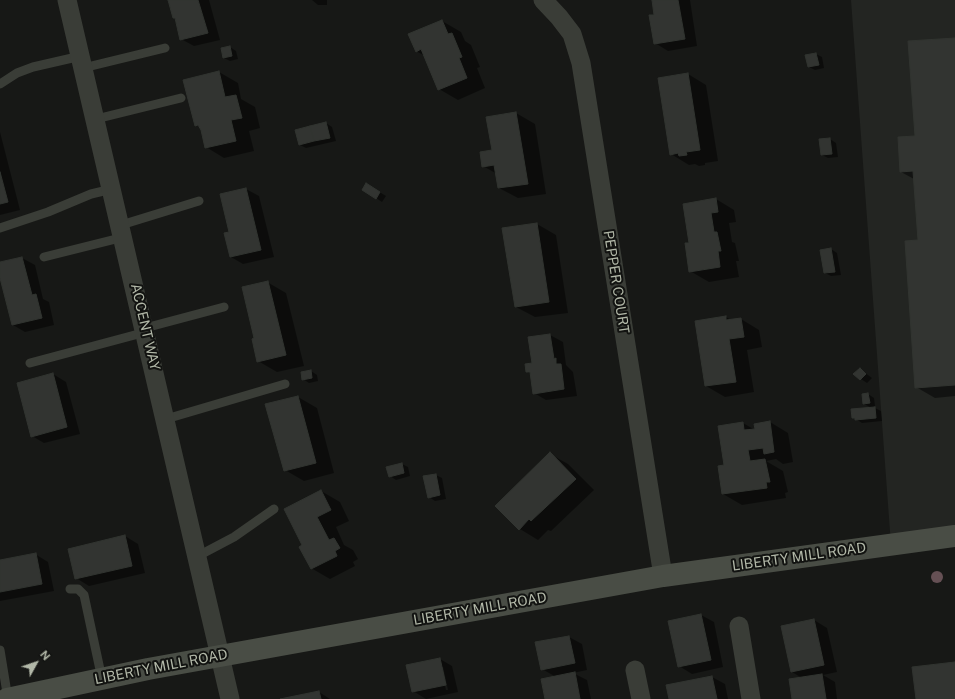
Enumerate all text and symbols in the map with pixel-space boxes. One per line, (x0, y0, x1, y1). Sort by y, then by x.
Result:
street label: PEPPER COURT (600, 229, 632, 335)
street label: ACCENT WAY (127, 282, 163, 372)
street label: LIBERTY MILL ROAD (731, 539, 867, 575)
street label: LIBERTY MILL ROAD (412, 589, 548, 629)
north arrow (16, 643, 56, 683)
street label: LIBERTY MILL ROAD (93, 646, 229, 688)
text: N (38, 648, 53, 662)

